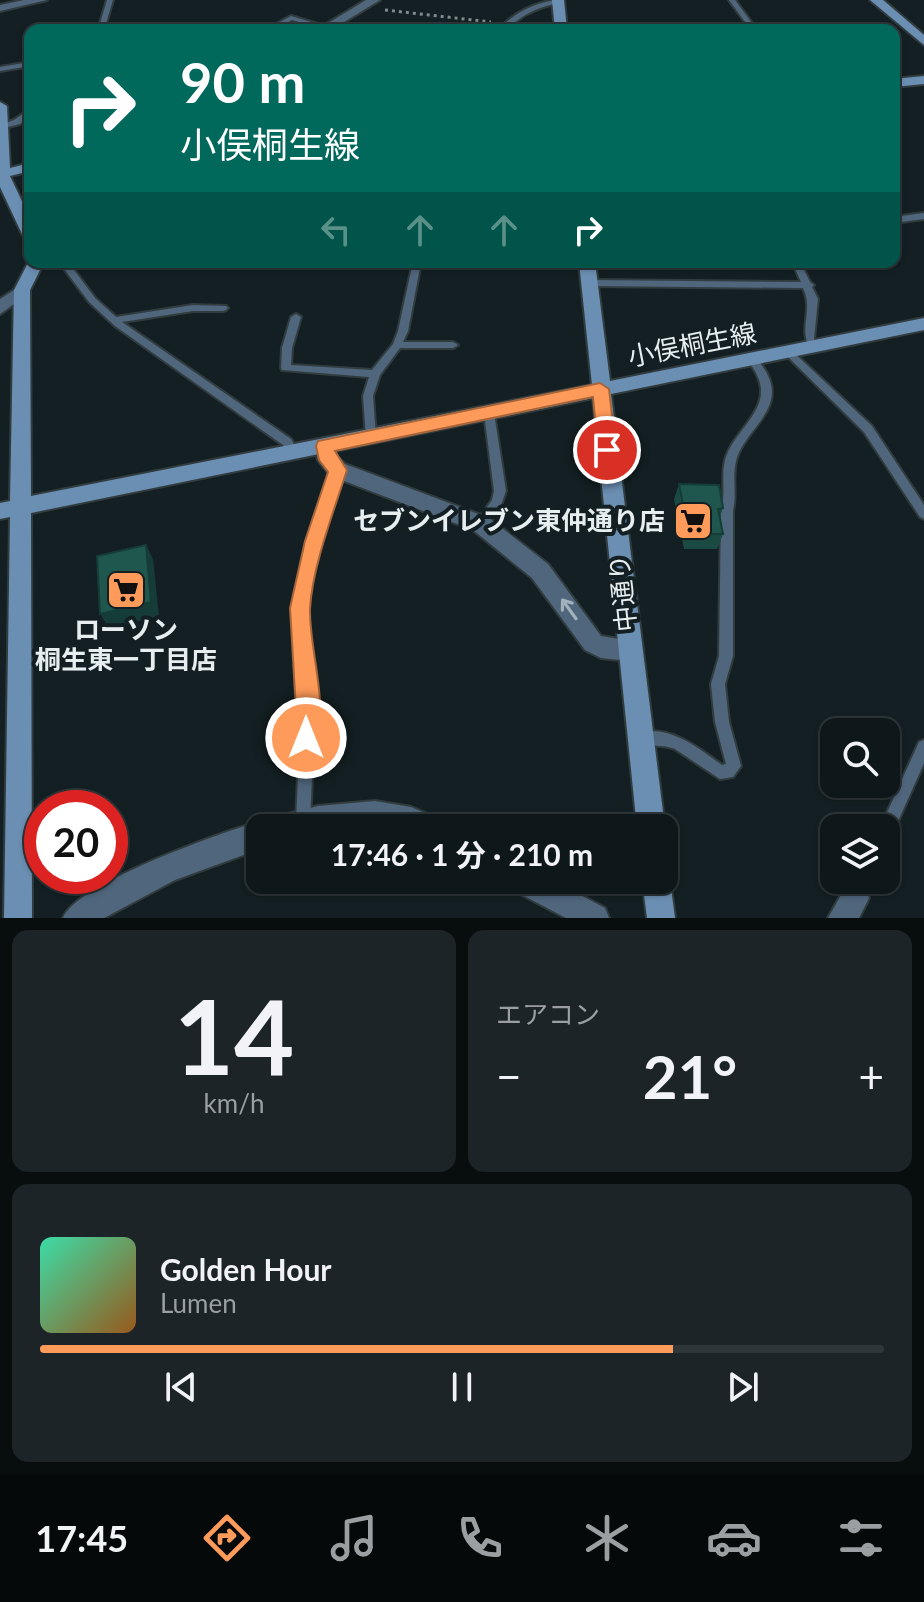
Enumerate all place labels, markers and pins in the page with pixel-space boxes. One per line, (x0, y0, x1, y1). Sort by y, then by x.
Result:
pin (573, 416, 641, 484)
supermarket icon: セブンイレブン東仲通り店 (672, 500, 714, 542)
place label: セブンイレブン東仲通り店 (353, 504, 665, 536)
supermarket icon: ローソン 桐生東一丁目店 (105, 569, 147, 611)
place label: ローソン 桐生東一丁目店 (35, 613, 217, 675)

